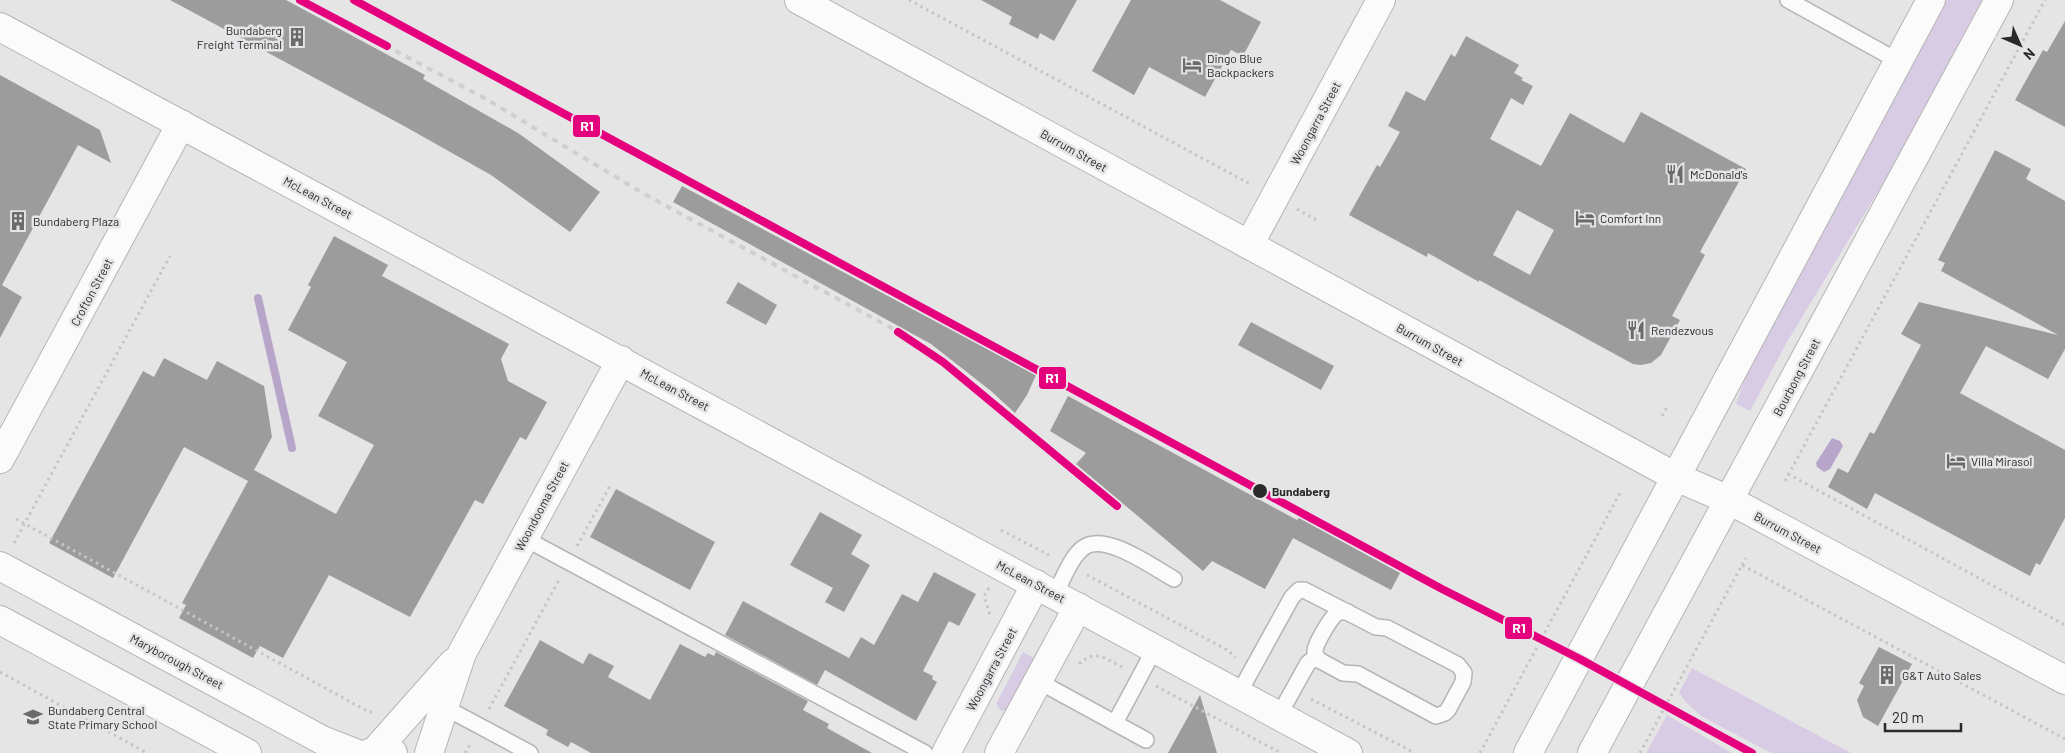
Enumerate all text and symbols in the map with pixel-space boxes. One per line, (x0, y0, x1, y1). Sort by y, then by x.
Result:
north arrow (1995, 20, 2045, 70)
place label: Bundaberg Freight Terminal (197, 23, 282, 51)
building icon: Bundaberg Freight Terminal (286, 26, 308, 48)
text: N (2020, 45, 2039, 64)
place label: Dingo Blue Backpackers (1207, 51, 1274, 79)
hotel icon: Dingo Blue Backpackers (1181, 54, 1203, 76)
street label: Woongarra Street (1287, 79, 1343, 167)
line badge: R1 (572, 114, 601, 138)
text: R1 (580, 117, 594, 134)
street label: Burrum Street (1038, 126, 1110, 174)
restaurant icon: McDonald's (1664, 163, 1686, 185)
place label: McDonald's (1690, 167, 1748, 181)
street label: McLean Street (281, 173, 355, 221)
hotel icon: Comfort Inn (1574, 207, 1596, 229)
building icon: Bundaberg Plaza (7, 210, 29, 232)
place label: Comfort Inn (1600, 211, 1661, 225)
place label: Bundaberg Plaza (33, 214, 119, 228)
street label: Crofton Street (67, 256, 115, 328)
restaurant icon: Rendezvous (1625, 319, 1647, 341)
street label: Burrum Street (1394, 320, 1466, 368)
place label: Rendezvous (1651, 323, 1714, 337)
street label: Bourbong Street (1770, 336, 1822, 418)
street label: McLean Street (638, 365, 712, 413)
line badge: R1 (1038, 366, 1067, 390)
text: R1 (1045, 369, 1059, 386)
hotel icon: Villa Mirasol (1945, 450, 1967, 472)
place label: Villa Mirasol (1971, 454, 2032, 468)
street label: Woondooma Street (511, 458, 571, 554)
marker: Bundaberg (1251, 482, 1269, 500)
place label: Bundaberg (1272, 484, 1330, 498)
street label: Burrum Street (1752, 508, 1824, 556)
street label: McLean Street (994, 557, 1068, 605)
line badge: R1 (1504, 616, 1533, 640)
text: R1 (1512, 619, 1526, 636)
street label: Woongarra Street (963, 625, 1019, 713)
street label: Maryborough Street (128, 631, 226, 691)
building icon: G&T Auto Sales (1876, 664, 1898, 686)
place label: G&T Auto Sales (1902, 668, 1981, 682)
scale bar (1885, 700, 1961, 732)
place label: Bundaberg Central State Primary School (48, 703, 157, 731)
school or university icon: Bundaberg Central State Primary School (22, 706, 44, 728)
text: 20 m (1892, 708, 1924, 726)

